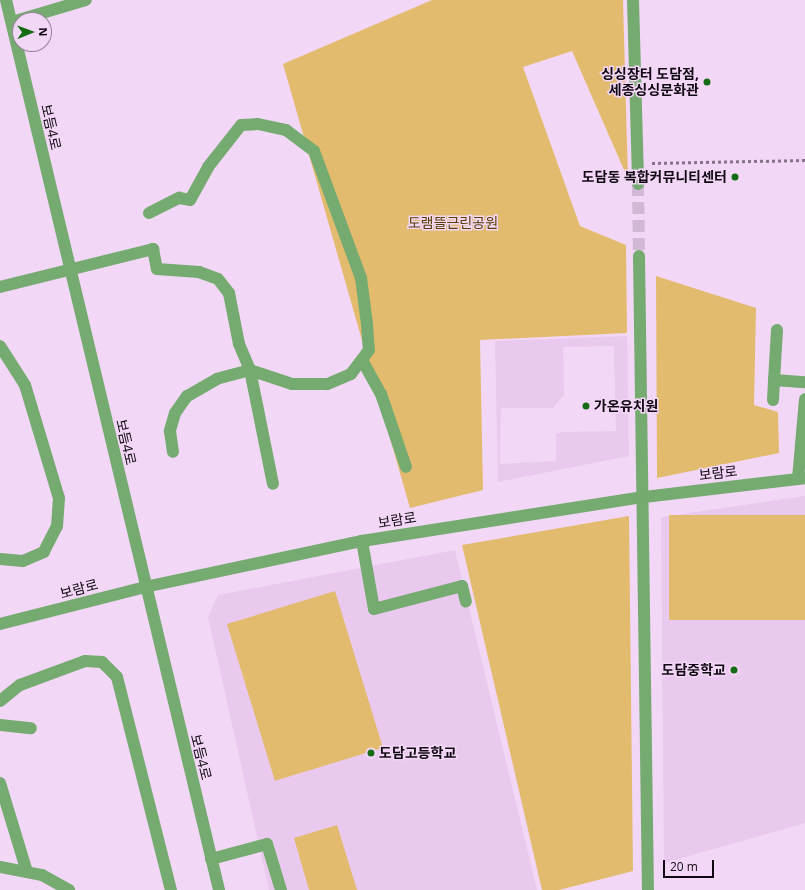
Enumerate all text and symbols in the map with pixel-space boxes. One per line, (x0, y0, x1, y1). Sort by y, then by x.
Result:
north arrow (12, 12, 52, 52)
text: N (36, 27, 51, 36)
place label: 싱싱장터 도담점, 세종싱싱문화관 (601, 66, 699, 98)
marker: 싱싱장터 도담점, 세종싱싱문화관 (702, 77, 712, 87)
street label: 보듬4로 (38, 102, 64, 152)
place label: 도담동 복합커뮤니티센터 (582, 169, 727, 185)
marker: 도담동 복합커뮤니티센터 (730, 172, 740, 182)
park label: 도램뜰근린공원 (408, 215, 498, 231)
place label: 가온유치원 (594, 398, 658, 414)
marker: 가온유치원 (581, 401, 591, 411)
street label: 보듬4로 (113, 417, 139, 467)
street label: 보람로 (698, 462, 738, 484)
street label: 보람로 (377, 509, 417, 531)
street label: 보람로 (58, 576, 100, 602)
place label: 도담중학교 (662, 662, 726, 678)
marker: 도담중학교 (729, 665, 739, 675)
street label: 보듬4로 (187, 732, 215, 782)
place label: 도담고등학교 (379, 745, 456, 761)
marker: 도담고등학교 (366, 748, 376, 758)
scale bar (665, 852, 716, 878)
text: 20 m (670, 858, 698, 875)

